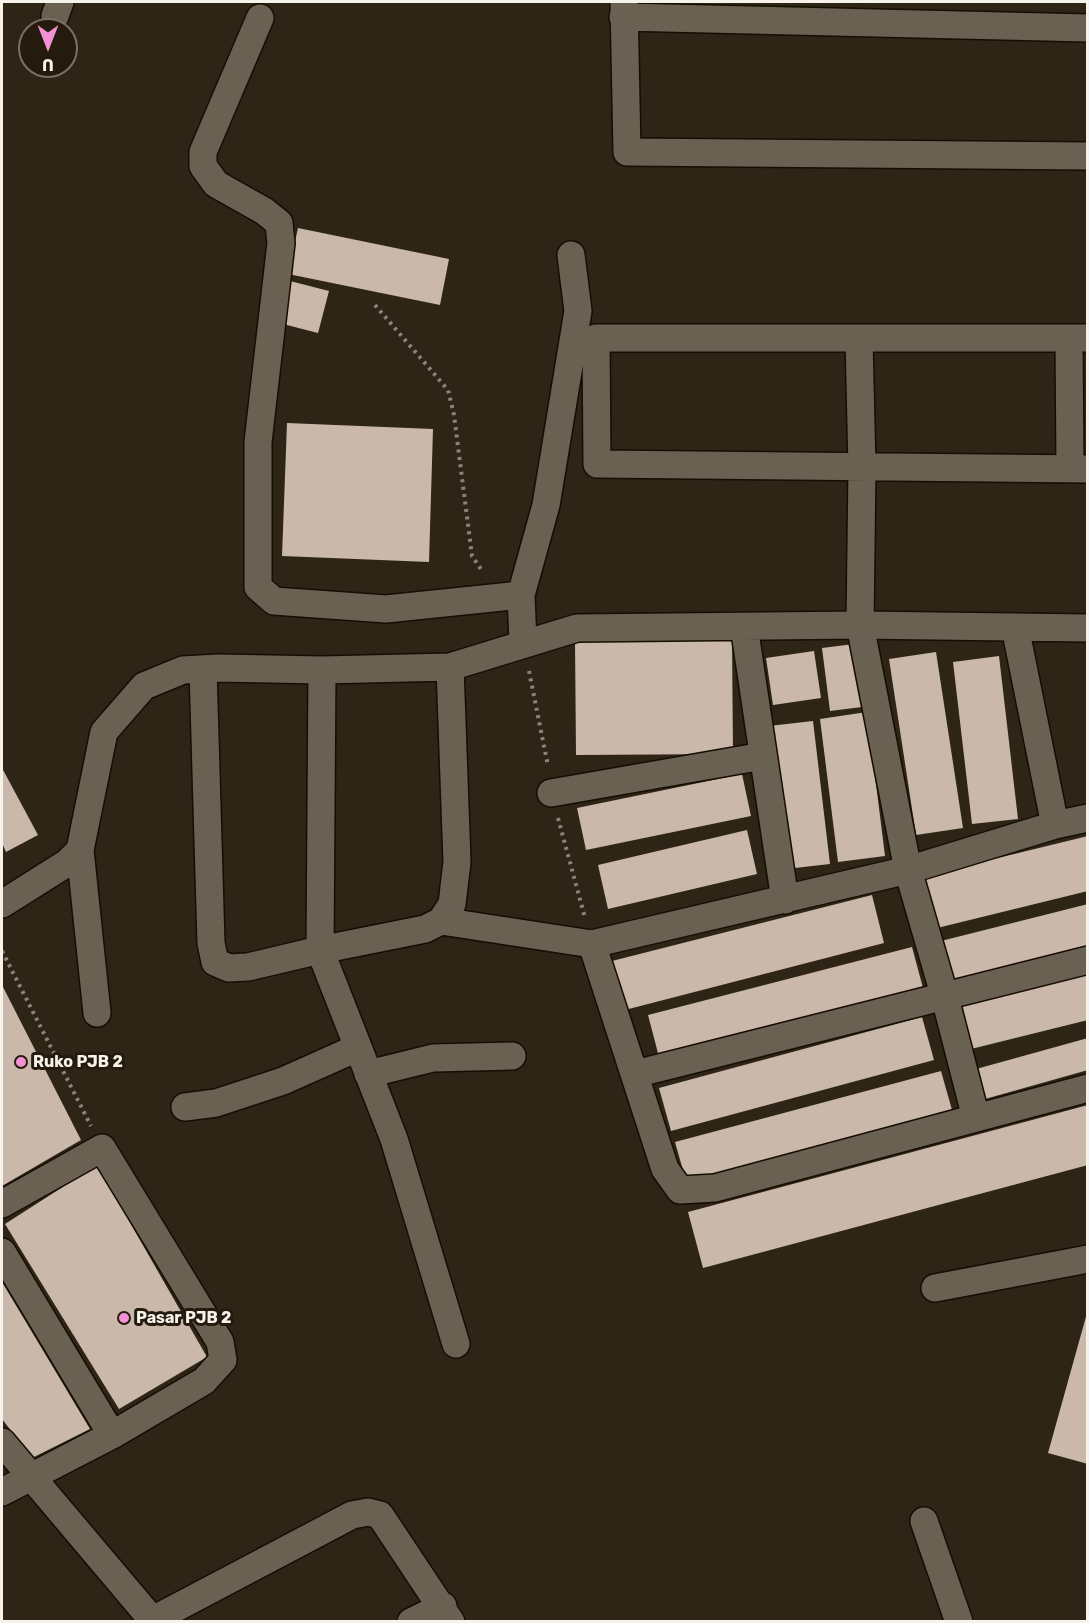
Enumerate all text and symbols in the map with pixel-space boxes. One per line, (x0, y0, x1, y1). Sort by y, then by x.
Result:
north arrow (18, 18, 78, 78)
text: U (42, 55, 54, 74)
place label: Ruko PJB 2 (33, 1052, 123, 1072)
marker: Ruko PJB 2 (14, 1055, 28, 1069)
place label: Pasar PJB 2 (136, 1308, 231, 1328)
marker: Pasar PJB 2 (117, 1311, 131, 1325)

